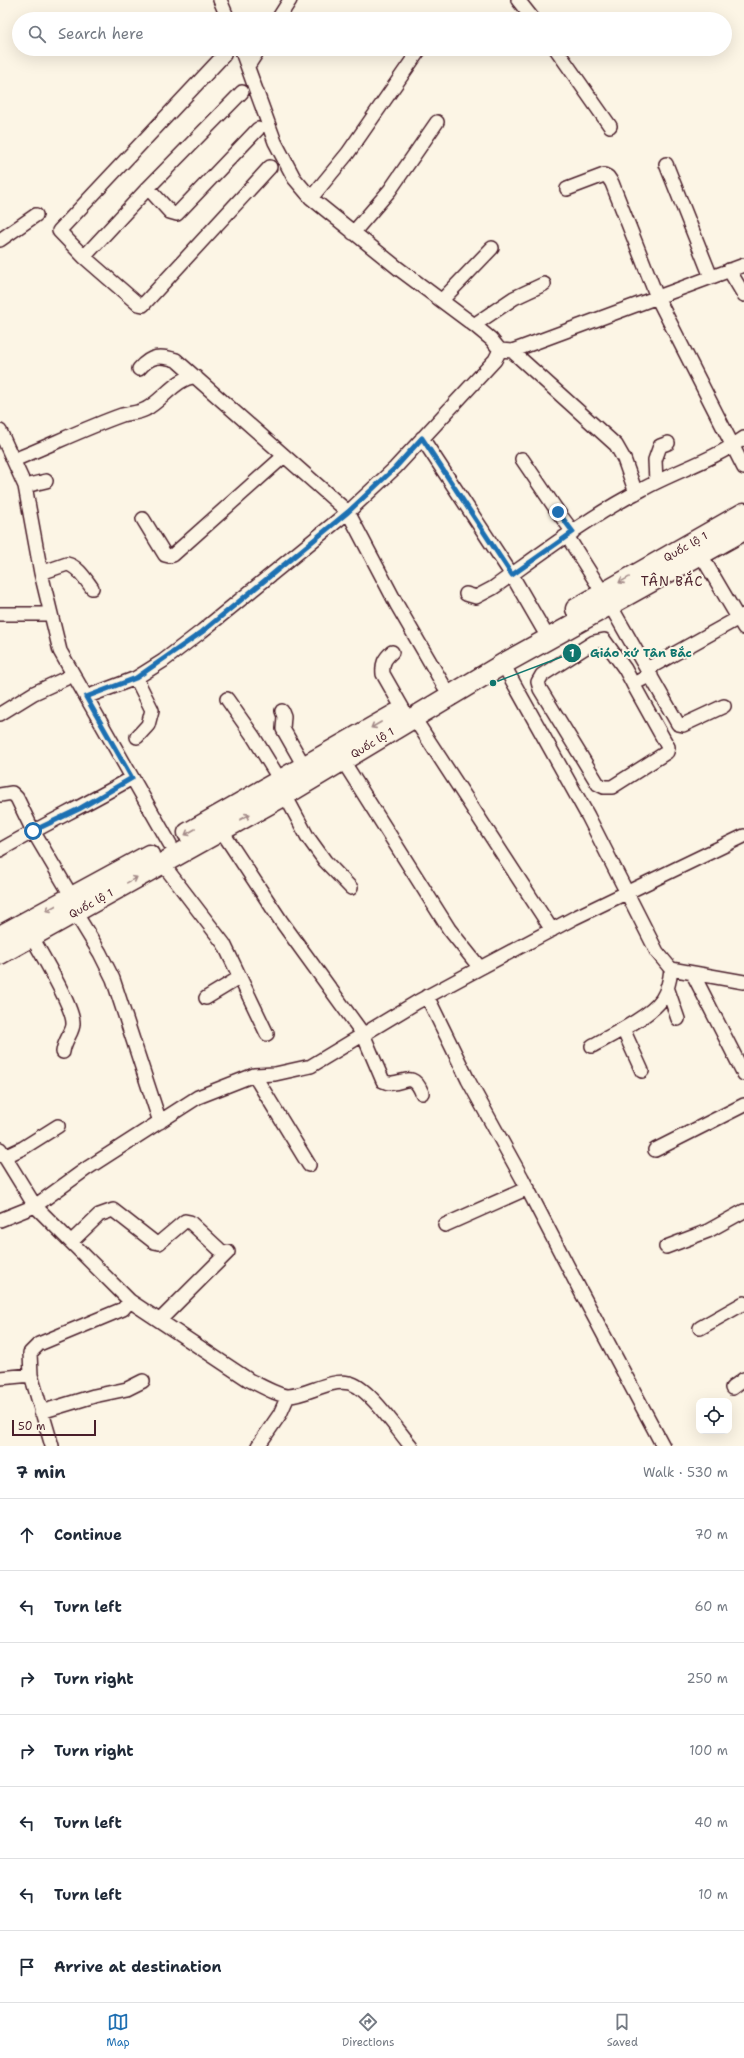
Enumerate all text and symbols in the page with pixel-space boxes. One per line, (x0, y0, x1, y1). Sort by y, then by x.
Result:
search box (12, 12, 732, 56)
icon: search (26, 23, 48, 45)
text: Search here (58, 24, 144, 44)
route end (549, 503, 567, 521)
street label: Quốc lộ 1 (661, 528, 710, 565)
district label: TÂN BẮC (641, 570, 703, 590)
one-way arrow (619, 577, 631, 585)
callout: Giáo xứ Tân Bắc (562, 641, 700, 665)
text: 1 (569, 645, 575, 661)
text: Giáo xứ Tân Bắc (590, 645, 692, 661)
one-way arrow (370, 722, 382, 730)
street label: Quốc lộ 1 (348, 724, 397, 762)
one-way arrow (239, 813, 251, 820)
route start (24, 822, 42, 840)
one-way arrow (184, 828, 196, 836)
one-way arrow (125, 876, 137, 884)
street label: Quốc lộ 1 (66, 885, 116, 922)
one-way arrow (46, 905, 58, 912)
map controls (696, 1398, 732, 1434)
button: locate (696, 1398, 732, 1434)
scale bar (12, 1418, 96, 1437)
text: 50 m (18, 1419, 46, 1434)
text: 7 min (16, 1461, 66, 1483)
text: Walk · 530 m (643, 1464, 728, 1481)
icon: ahead (16, 1524, 38, 1546)
text: Continue (54, 1525, 122, 1545)
text: 70 m (694, 1526, 728, 1543)
icon: left (16, 1596, 38, 1618)
text: Turn left (54, 1597, 122, 1617)
text: 60 m (695, 1598, 728, 1615)
icon: right (16, 1668, 38, 1690)
text: Turn right (54, 1669, 134, 1689)
text: 250 m (687, 1670, 728, 1687)
icon: right (16, 1740, 38, 1762)
text: Turn right (54, 1741, 134, 1761)
text: 100 m (689, 1742, 728, 1759)
icon: left (16, 1812, 38, 1834)
text: Turn left (54, 1813, 122, 1833)
text: 40 m (694, 1814, 728, 1831)
icon: left (16, 1884, 38, 1906)
text: Turn left (54, 1885, 122, 1905)
text: 10 m (698, 1886, 728, 1903)
icon: arrive (16, 1956, 38, 1978)
text: Arrive at destination (54, 1957, 222, 1977)
tab: Map (106, 2011, 130, 2050)
tab: Directions (342, 2011, 394, 2050)
tab: Saved (607, 2011, 638, 2050)

